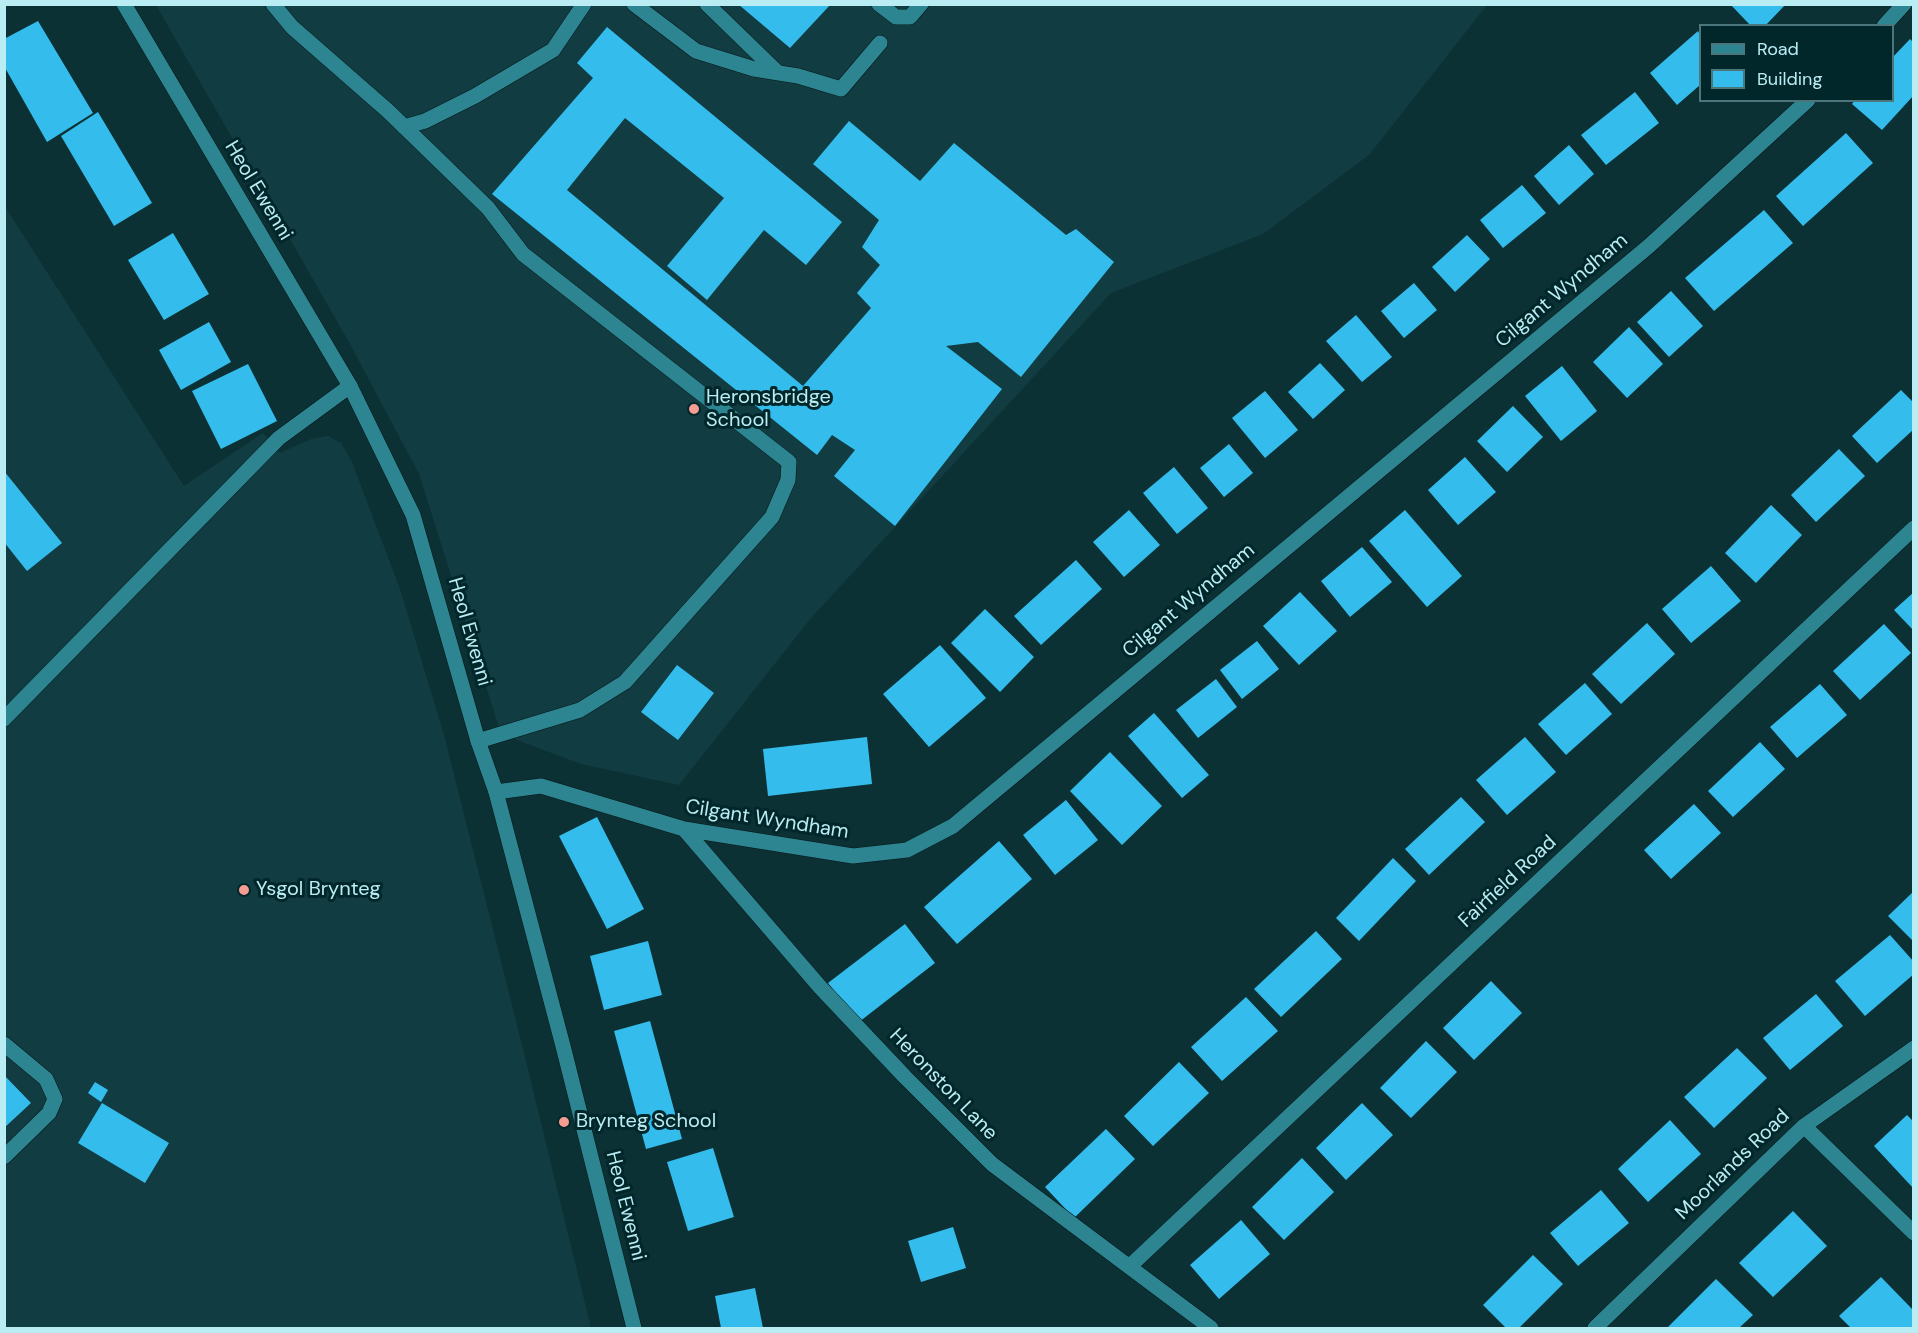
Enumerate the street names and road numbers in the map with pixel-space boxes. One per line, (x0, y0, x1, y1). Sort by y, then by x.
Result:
street label: Heol Ewenni (219, 137, 297, 245)
street label: Cilgant Wyndham (1491, 229, 1633, 353)
street label: Cilgant Wyndham (1118, 539, 1260, 663)
street label: Heol Ewenni (442, 575, 496, 689)
street label: Cilgant Wyndham (684, 795, 850, 845)
street label: Fairfield Road (1454, 831, 1562, 933)
street label: Heronston Lane (884, 1024, 1002, 1146)
street label: Moorlands Road (1671, 1105, 1795, 1225)
street label: Heol Ewenni (600, 1149, 650, 1263)

